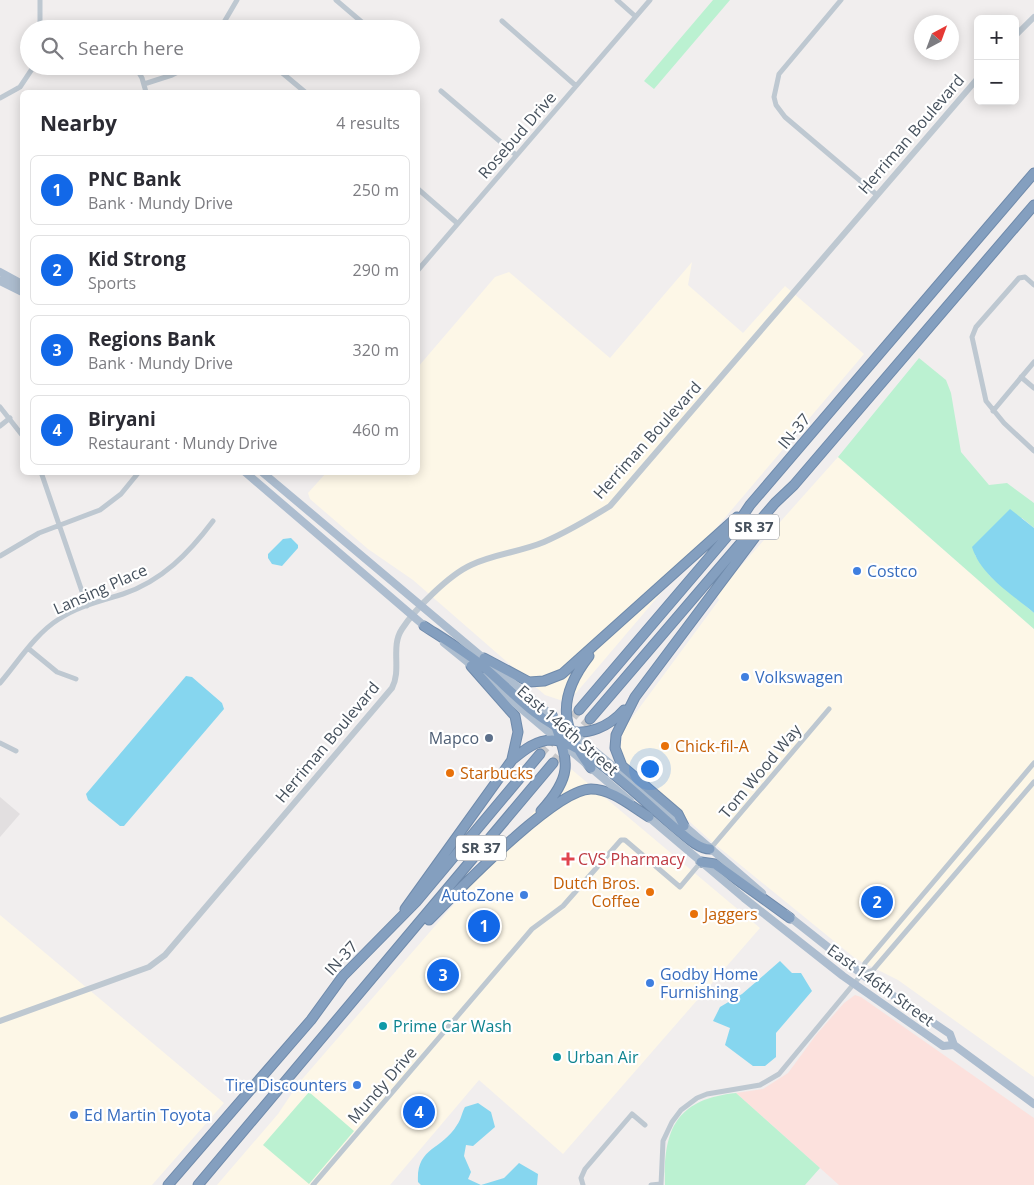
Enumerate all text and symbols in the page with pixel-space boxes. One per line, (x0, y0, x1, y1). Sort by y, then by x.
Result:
north arrow (914, 15, 959, 60)
map controls (974, 15, 1019, 105)
button: + (974, 15, 1019, 60)
search box (20, 20, 420, 75)
icon: search (38, 34, 66, 62)
text: Search here (78, 35, 184, 61)
button: − (974, 60, 1019, 105)
street label: Herriman Boulevard (853, 70, 969, 198)
street label: Rosebud Drive (473, 87, 561, 183)
text: Nearby (40, 109, 117, 137)
text: 4 results (336, 112, 400, 134)
text: PNC Bank (88, 166, 181, 192)
text: 1 (52, 179, 62, 201)
text: 250 m (353, 179, 399, 201)
text: Bank · Mundy Drive (88, 192, 233, 214)
text: Kid Strong (88, 246, 186, 272)
text: 2 (52, 259, 62, 281)
text: 290 m (353, 259, 399, 281)
text: Sports (88, 272, 136, 294)
text: Regions Bank (88, 326, 215, 352)
text: 3 (52, 339, 62, 361)
text: 320 m (353, 339, 399, 361)
text: Bank · Mundy Drive (88, 352, 233, 374)
street label: Herriman Boulevard (588, 376, 706, 504)
text: Biryani (88, 406, 156, 432)
street label: IN-37 (773, 409, 815, 453)
text: 4 (52, 419, 62, 441)
text: 460 m (353, 419, 399, 441)
text: Restaurant · Mundy Drive (88, 432, 278, 454)
road number: SR 37 (729, 514, 779, 540)
street label: Lansing Place (50, 558, 150, 620)
place label: Costco (867, 560, 917, 582)
marker: Costco (851, 565, 863, 577)
place label: Volkswagen (755, 666, 843, 688)
marker: Volkswagen (739, 671, 751, 683)
street label: Herriman Boulevard (270, 677, 384, 807)
street label: East 146th Street (513, 680, 623, 780)
street label: Tom Wood Way (714, 718, 807, 823)
place label: Mapco (429, 727, 479, 749)
marker: Mapco (483, 732, 495, 744)
place label: Chick-fil-A (675, 735, 750, 757)
marker: Chick-fil-A (659, 740, 671, 752)
your location (637, 756, 663, 782)
place label: Starbucks (460, 762, 533, 784)
marker: Starbucks (444, 767, 456, 779)
road number: SR 37 (456, 836, 506, 860)
place label: CVS Pharmacy (578, 848, 686, 870)
marker: CVS Pharmacy (562, 853, 574, 865)
place label: Dutch Bros. Coffee (553, 872, 640, 912)
pin: 2 (861, 883, 893, 921)
place label: AutoZone (441, 884, 514, 906)
marker: Dutch Bros. Coffee (644, 886, 656, 898)
marker: AutoZone (518, 889, 530, 901)
place label: Jaggers (702, 903, 758, 925)
pin: 1 (468, 907, 500, 945)
marker: Jaggers (688, 908, 700, 920)
street label: IN-37 (319, 936, 363, 980)
street label: East 146th Street (823, 939, 939, 1031)
pin: 3 (427, 956, 459, 994)
place label: Godby Home Furnishing (660, 963, 758, 1003)
marker: Godby Home Furnishing (644, 977, 656, 989)
place label: Prime Car Wash (393, 1015, 512, 1037)
marker: Prime Car Wash (377, 1020, 389, 1032)
street label: Mundy Drive (342, 1042, 422, 1128)
place label: Urban Air (567, 1046, 639, 1068)
marker: Urban Air (551, 1051, 563, 1063)
place label: Tire Discounters (225, 1074, 347, 1096)
marker: Tire Discounters (351, 1079, 363, 1091)
pin: 4 (403, 1093, 435, 1131)
place label: Ed Martin Toyota (84, 1104, 211, 1126)
marker: Ed Martin Toyota (68, 1109, 80, 1121)

